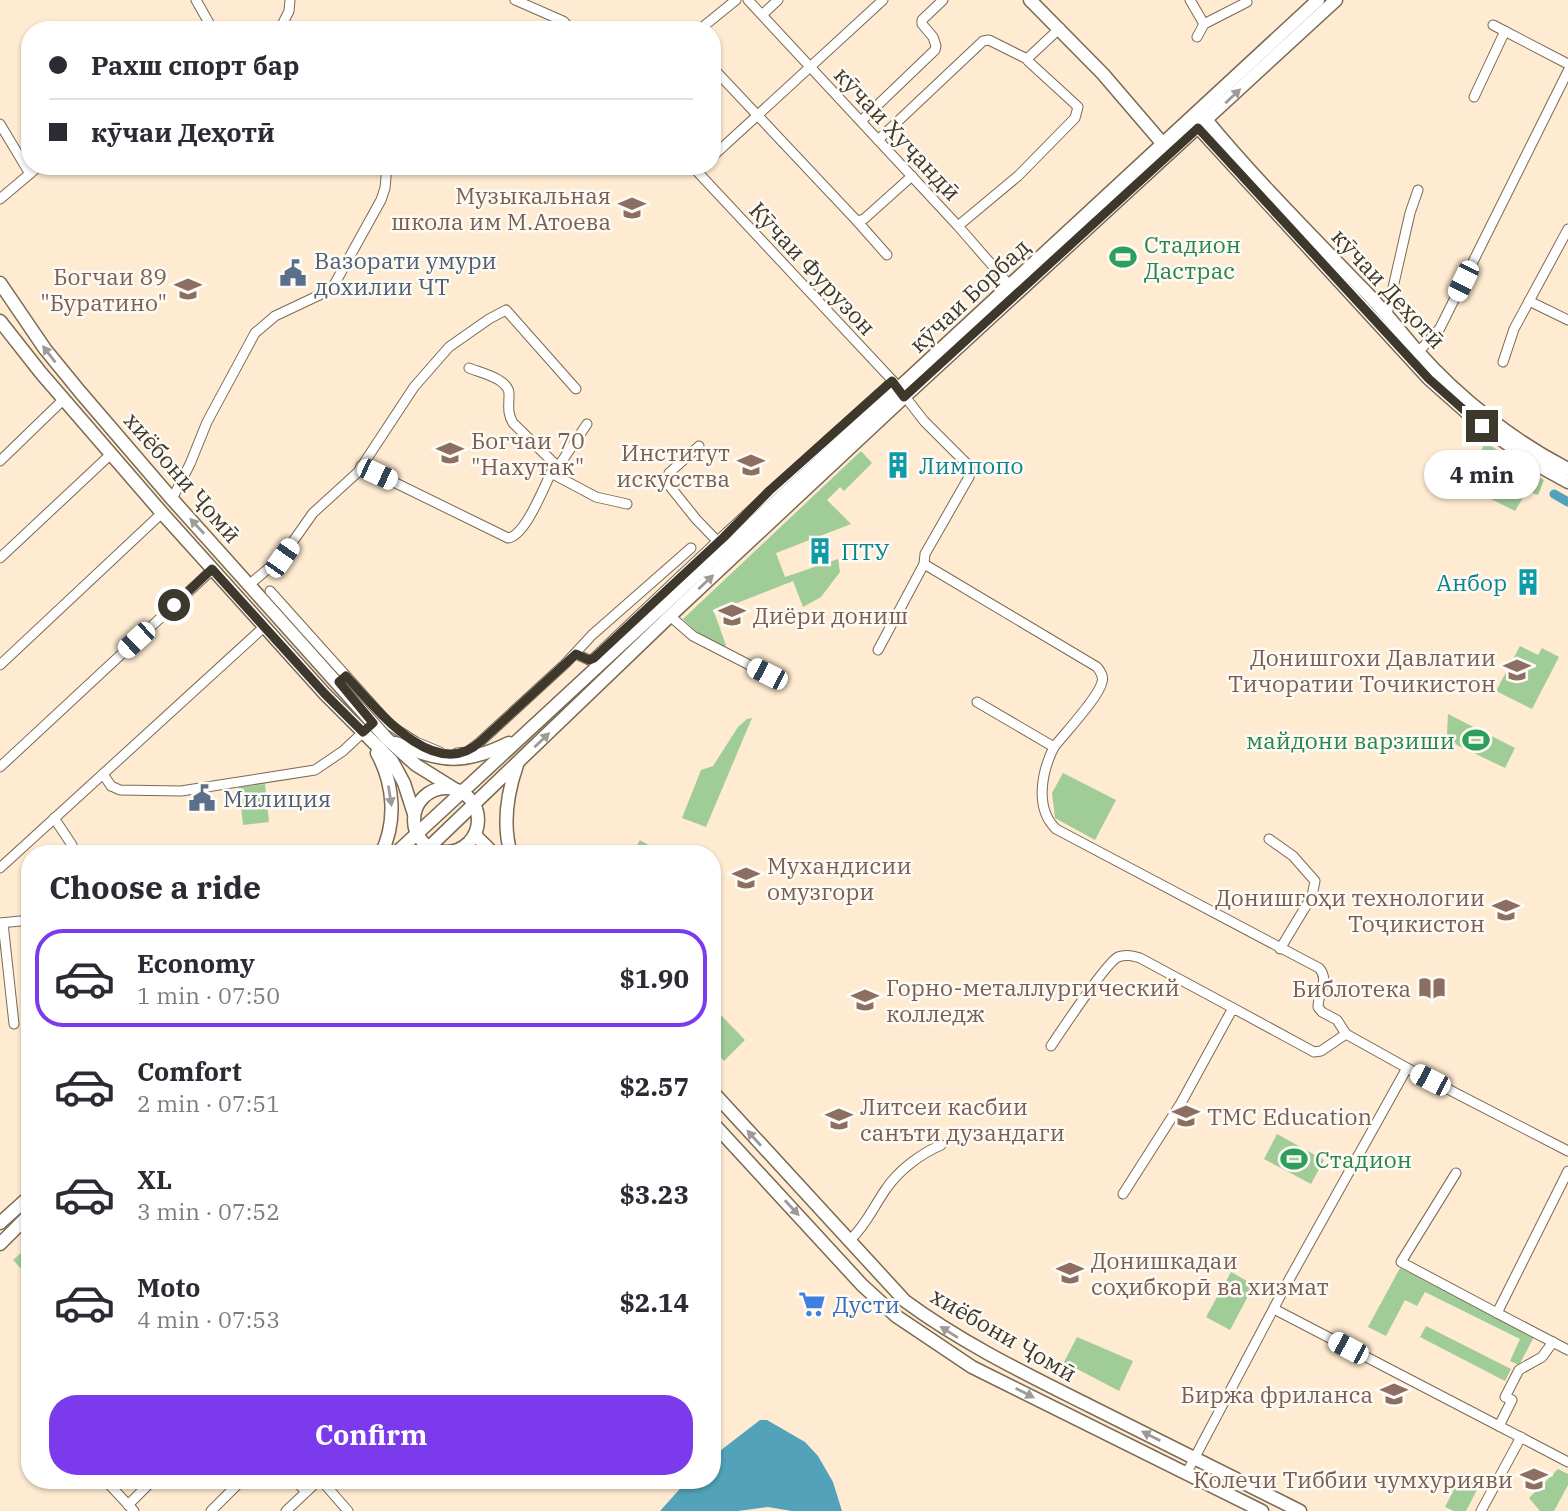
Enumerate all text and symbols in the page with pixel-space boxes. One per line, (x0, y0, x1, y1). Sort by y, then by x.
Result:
text: Рахш спорт бар (91, 48, 299, 82)
street label: кӯчаи Хуҷандӣ (828, 60, 968, 206)
one-way arrow (1224, 88, 1241, 104)
text: кӯчаи Деҳотӣ (91, 115, 275, 149)
place label: Музыкальная школа им М.Атоева (391, 180, 611, 236)
school or university icon: Музыкальная школа им М.Атоева (617, 193, 647, 223)
street label: Кӯчаи Фурузон (743, 195, 883, 341)
street label: кӯчаи Деҳотӣ (1326, 222, 1452, 354)
place label: Стадион Дастрас (1144, 229, 1241, 285)
street label: кӯчаи Борбад (902, 231, 1036, 359)
sports icon: Стадион Дастрас (1108, 242, 1138, 272)
place label: Вазорати умури дохилии ЧТ (314, 245, 497, 301)
public building icon: Вазорати умури дохилии ЧТ (278, 258, 308, 288)
car (1445, 258, 1482, 304)
place label: Богчаи 89 "Буратино" (40, 261, 167, 317)
school or university icon: Богчаи 89 "Буратино" (173, 274, 203, 304)
one-way arrow (41, 345, 56, 363)
street label: хиёбони Ҷомӣ (118, 405, 248, 549)
route end (1466, 410, 1498, 442)
place label: Богчаи 70 "Нахутак" (471, 425, 585, 481)
place label: Институт искусства (616, 437, 730, 493)
school or university icon: Богчаи 70 "Нахутак" (435, 438, 465, 468)
school or university icon: Институт искусства (736, 450, 766, 480)
building icon: Лимпопо (883, 450, 913, 480)
place label: Лимпопо (919, 450, 1023, 480)
callout: 4 min (1424, 450, 1540, 500)
car (354, 456, 401, 492)
text: 4 min (1450, 459, 1514, 489)
one-way arrow (189, 517, 205, 535)
car (262, 535, 303, 581)
building icon: ПТУ (805, 536, 835, 566)
place label: ПТУ (841, 536, 889, 566)
place label: Анбор (1436, 567, 1507, 597)
building icon: Анбор (1513, 567, 1543, 597)
one-way arrow (697, 575, 714, 591)
route start (158, 589, 190, 621)
school or university icon: Диёри дониш (717, 600, 747, 630)
place label: Диёри дониш (753, 600, 908, 630)
car (114, 618, 159, 662)
place label: Донишгохи Давлатии Тичоратии Точикистон (1228, 642, 1496, 698)
car (744, 655, 791, 693)
school or university icon: Донишгохи Давлатии Тичоратии Точикистон (1502, 655, 1532, 685)
place label: майдони варзиши (1246, 725, 1455, 755)
sports icon: майдони варзиши (1461, 725, 1491, 755)
one-way arrow (533, 733, 550, 749)
public building icon: Милиция (187, 783, 217, 813)
place label: Милиция (223, 783, 331, 813)
one-way arrow (385, 785, 396, 807)
place label: Мухандисии омузгори (767, 850, 912, 906)
school or university icon: Мухандисии омузгори (731, 863, 761, 893)
text: Choose a ride (49, 866, 261, 908)
place label: Донишгоҳи технологии Тоҷикистон (1215, 882, 1485, 938)
school or university icon: Донишгоҳи технологии Тоҷикистон (1491, 895, 1521, 925)
text: Economy (137, 946, 255, 980)
icon: car (53, 947, 116, 1010)
text: $1.90 (619, 961, 689, 995)
place label: Горно-металлургический колледж (886, 972, 1180, 1028)
place label: Библотека (1292, 973, 1411, 1003)
library icon: Библотека (1417, 973, 1447, 1003)
text: 1 min · 07:50 (137, 980, 280, 1010)
school or university icon: Горно-металлургический колледж (850, 985, 880, 1015)
text: Comfort (137, 1054, 242, 1088)
icon: car (53, 1055, 116, 1118)
car (1407, 1061, 1454, 1099)
text: $2.57 (619, 1069, 689, 1103)
text: 2 min · 07:51 (137, 1088, 280, 1118)
place label: Литсеи касбии санъти дузандаги (860, 1091, 1065, 1147)
school or university icon: TMC Education (1171, 1101, 1201, 1131)
place label: TMC Education (1207, 1101, 1372, 1131)
school or university icon: Литсеи касбии санъти дузандаги (824, 1104, 854, 1134)
one-way arrow (747, 1129, 762, 1146)
sports icon: Стадион (1279, 1144, 1309, 1174)
place label: Стадион (1315, 1144, 1412, 1174)
text: XL (137, 1162, 172, 1196)
icon: car (53, 1163, 116, 1226)
text: $3.23 (619, 1177, 689, 1211)
text: 3 min · 07:52 (137, 1196, 280, 1226)
one-way arrow (783, 1199, 799, 1216)
place label: Донишкадаи соҳибкорӣ ва хизмат (1091, 1245, 1329, 1301)
school or university icon: Донишкадаи соҳибкорӣ ва хизмат (1055, 1258, 1085, 1288)
text: Moto (137, 1270, 200, 1304)
icon: car (53, 1271, 116, 1334)
street label: хиёбони Ҷомӣ (926, 1280, 1082, 1388)
text: $2.14 (619, 1285, 689, 1319)
supermarket icon: Дусти (797, 1289, 827, 1319)
place label: Дусти (833, 1289, 900, 1319)
text: 4 min · 07:53 (137, 1304, 280, 1334)
one-way arrow (940, 1325, 959, 1338)
car (1325, 1329, 1372, 1367)
place label: Биржа фриланса (1180, 1379, 1373, 1409)
school or university icon: Биржа фриланса (1379, 1379, 1409, 1409)
one-way arrow (1015, 1388, 1035, 1399)
button: Confirm (49, 1395, 693, 1475)
one-way arrow (1141, 1431, 1161, 1442)
place label: Колечи Тиббии чумхурияви (1193, 1464, 1513, 1494)
school or university icon: Колечи Тиббии чумхурияви (1519, 1464, 1549, 1494)

